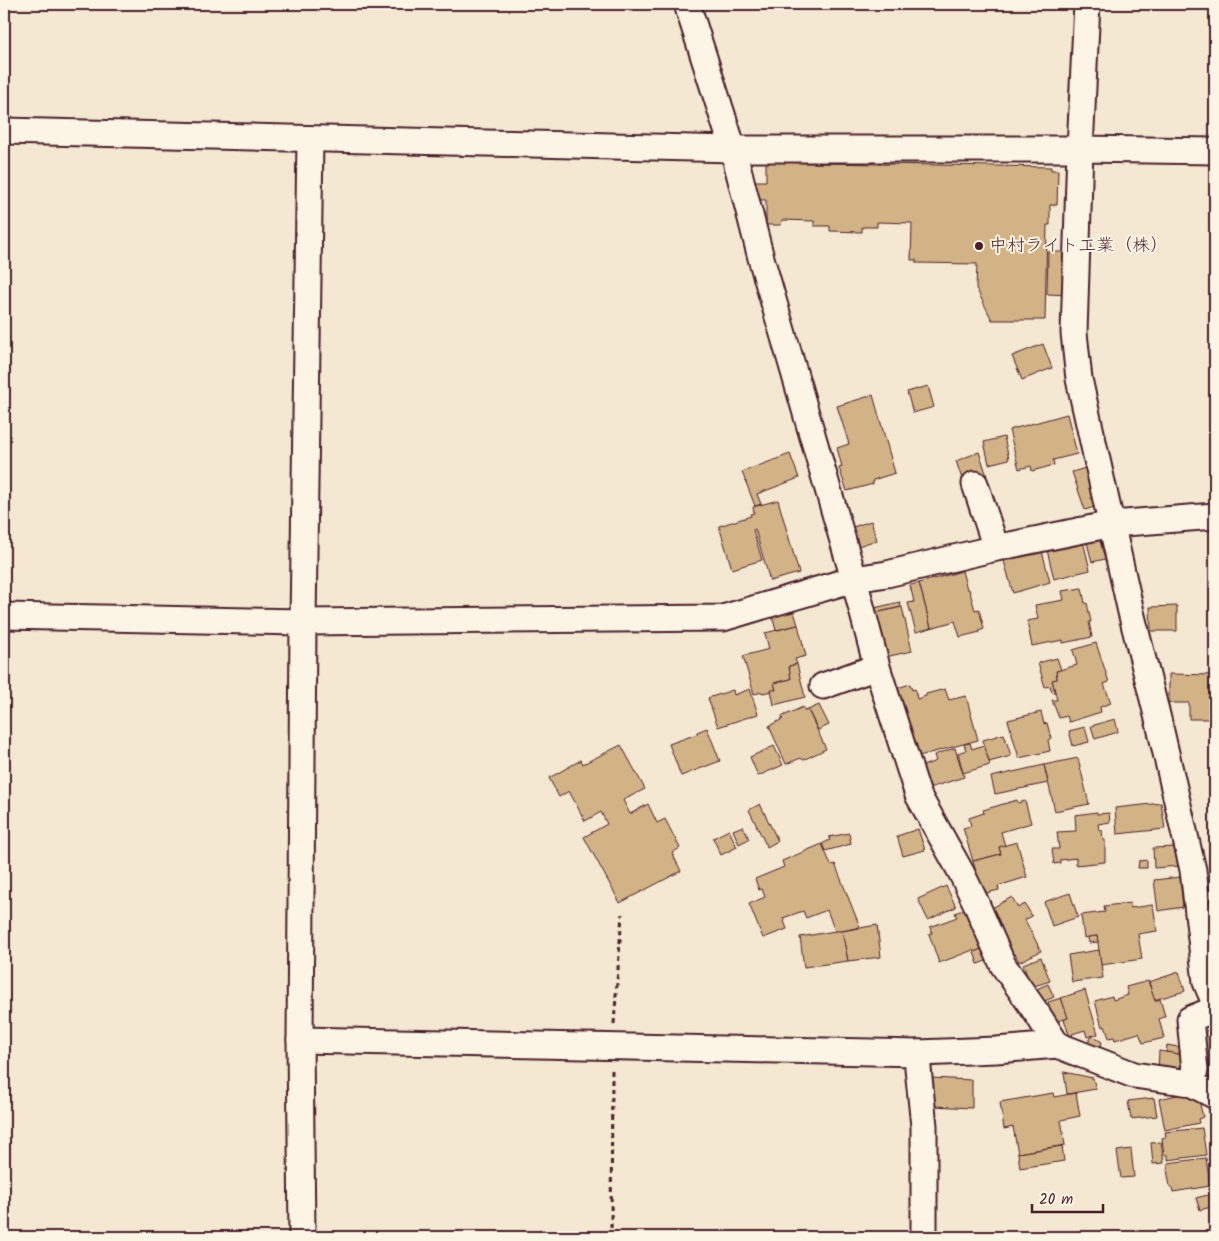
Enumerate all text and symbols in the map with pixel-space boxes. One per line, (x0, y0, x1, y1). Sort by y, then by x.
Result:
place label: 中村ライト工業（株） (989, 232, 1168, 261)
marker: 中村ライト工業（株） (973, 240, 985, 252)
scale bar (1032, 1181, 1103, 1213)
text: 20 m (1039, 1188, 1073, 1212)

